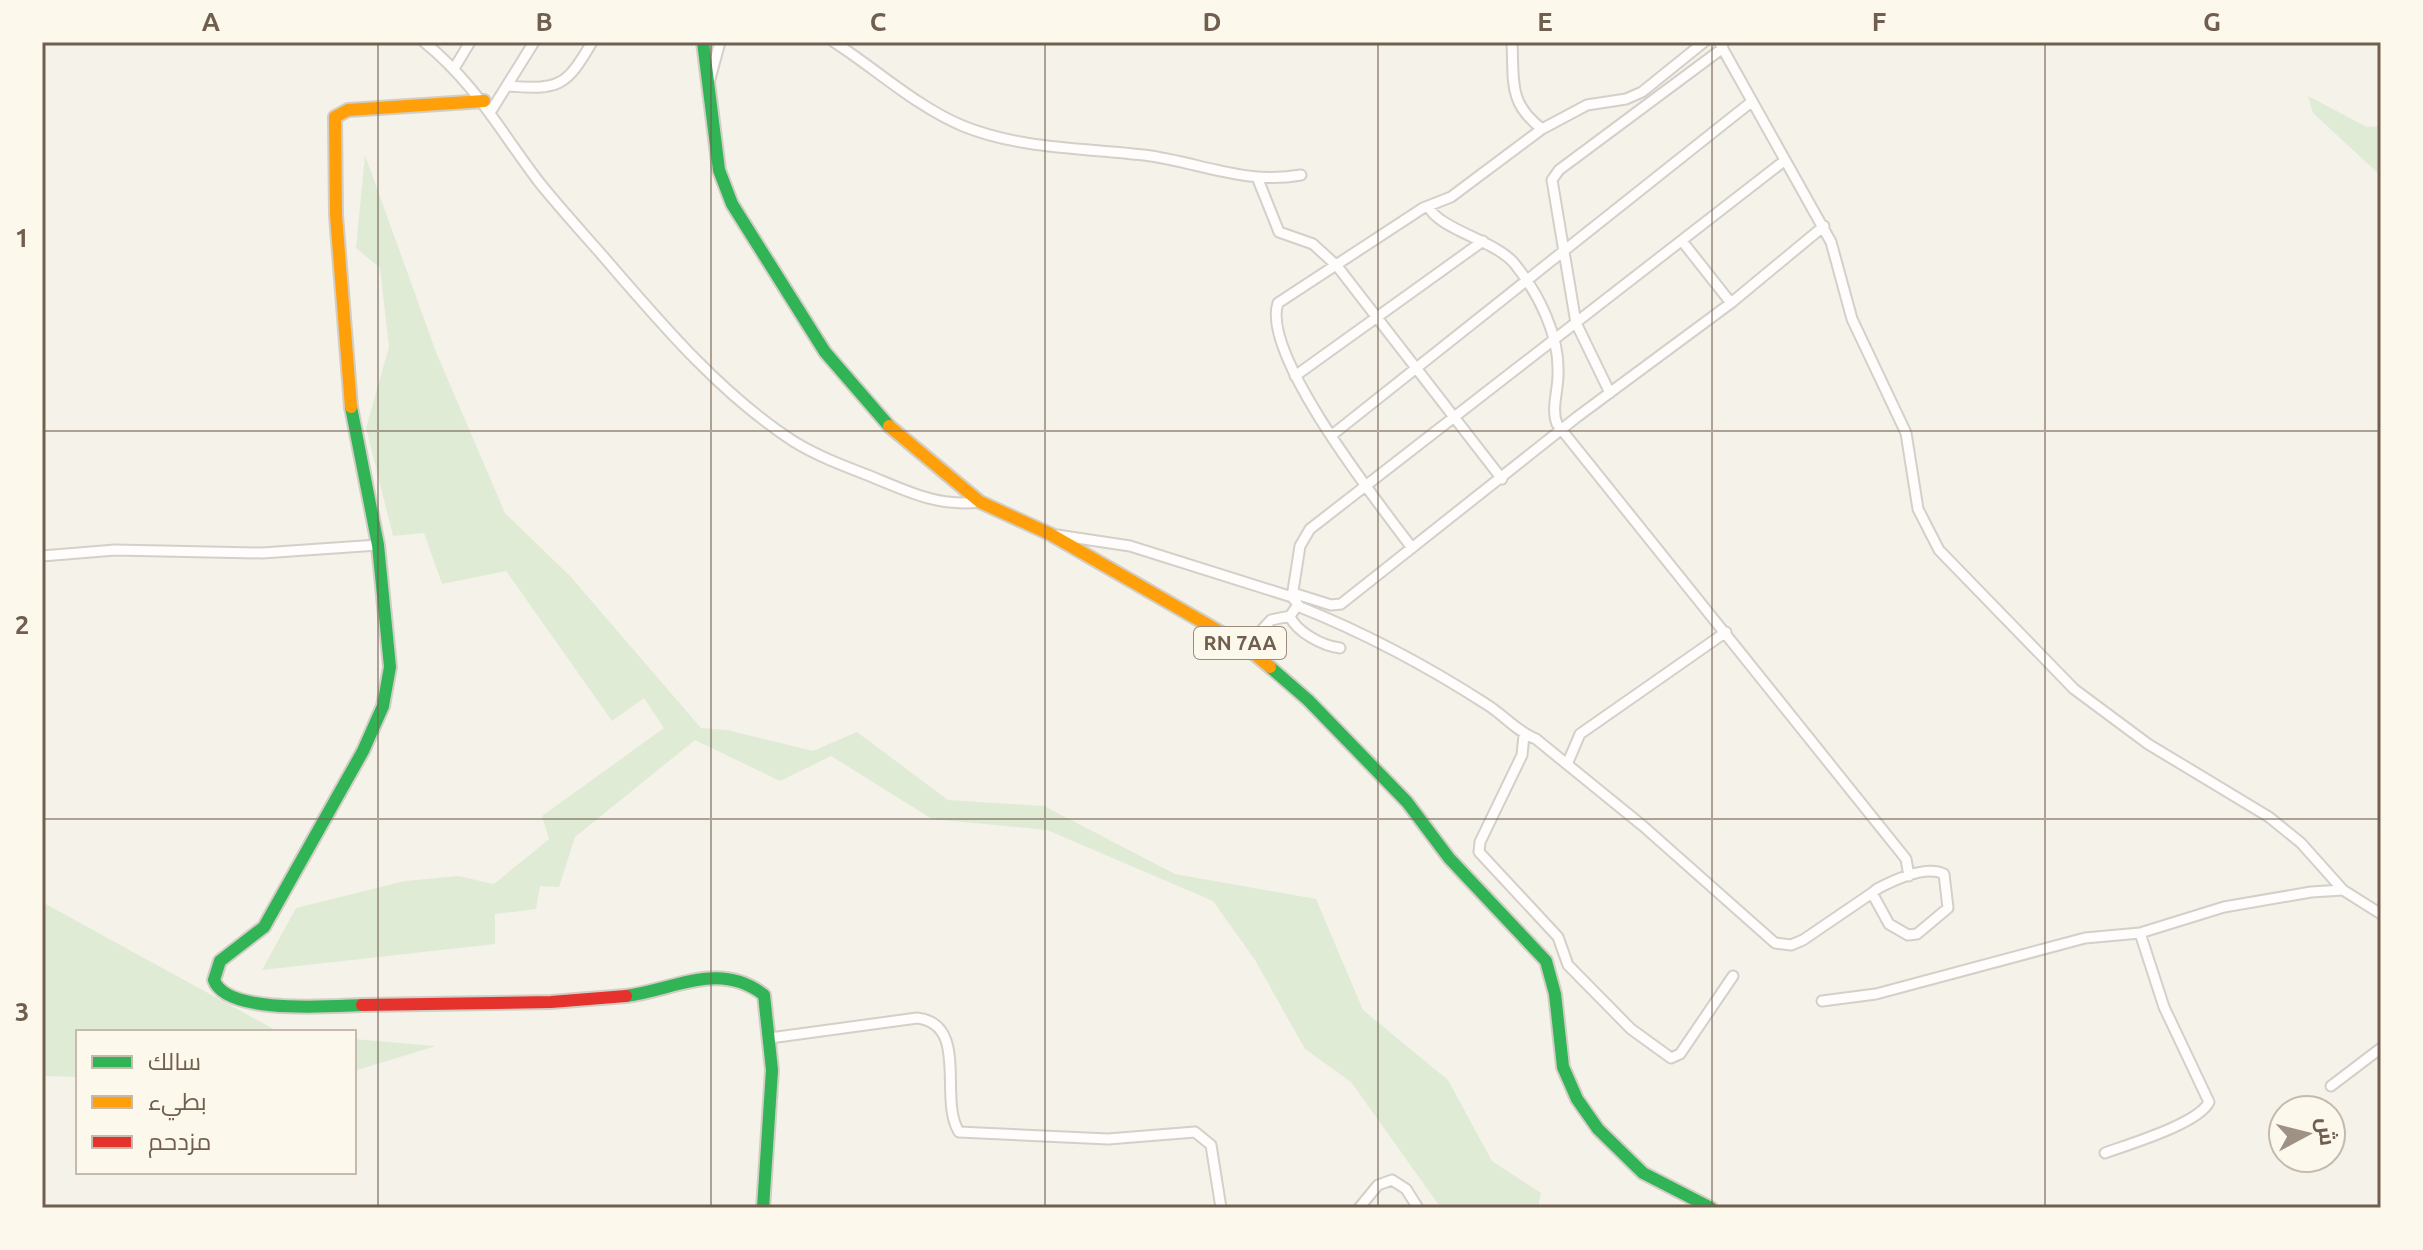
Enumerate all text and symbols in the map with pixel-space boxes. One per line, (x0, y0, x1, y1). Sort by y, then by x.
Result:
text: A (202, 7, 221, 36)
text: B (535, 7, 553, 36)
text: C (870, 7, 887, 36)
text: D (1203, 7, 1221, 36)
text: E (1537, 7, 1553, 36)
text: F (1872, 7, 1886, 36)
text: G (2203, 7, 2221, 36)
text: 1 (15, 223, 29, 252)
text: 2 (15, 610, 29, 639)
road number: RN 7AA (1194, 627, 1286, 659)
text: 3 (15, 997, 29, 1026)
legend (76, 1030, 356, 1174)
text: سالك (148, 1048, 201, 1075)
text: بطيء (148, 1088, 207, 1121)
north arrow (2267, 1094, 2347, 1174)
text: ش (2311, 1116, 2341, 1147)
text: مزدحم (148, 1128, 211, 1158)

